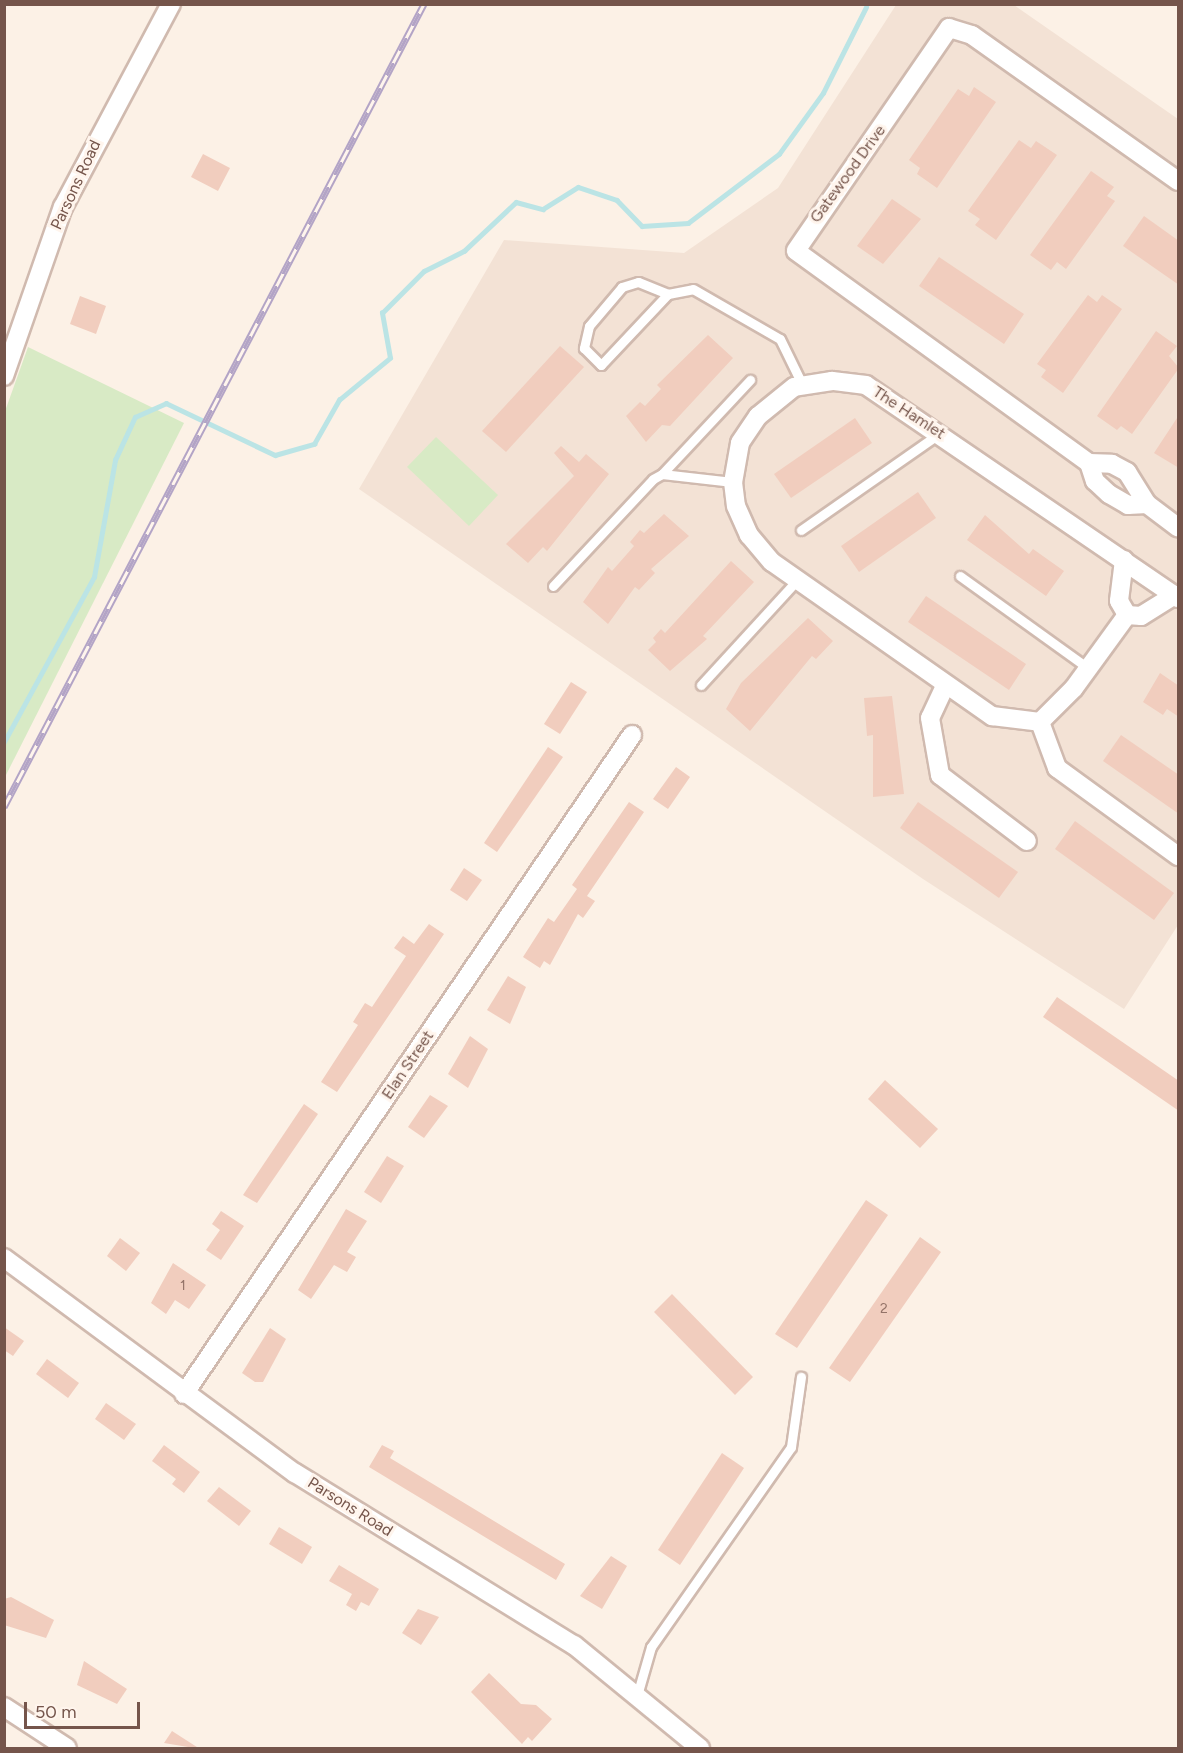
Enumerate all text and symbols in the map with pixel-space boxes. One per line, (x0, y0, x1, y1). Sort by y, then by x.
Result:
street label: Gatewood Drive (806, 121, 890, 227)
street label: Parsons Road (47, 137, 105, 233)
street label: The Hamlet (869, 382, 949, 444)
street label: Elan Street (378, 1027, 438, 1103)
house number: 1 (180, 1278, 186, 1294)
house number: 2 (880, 1301, 888, 1317)
street label: Parsons Road (304, 1473, 396, 1541)
scale bar (27, 1690, 142, 1728)
text: 50 m (35, 1701, 77, 1723)

